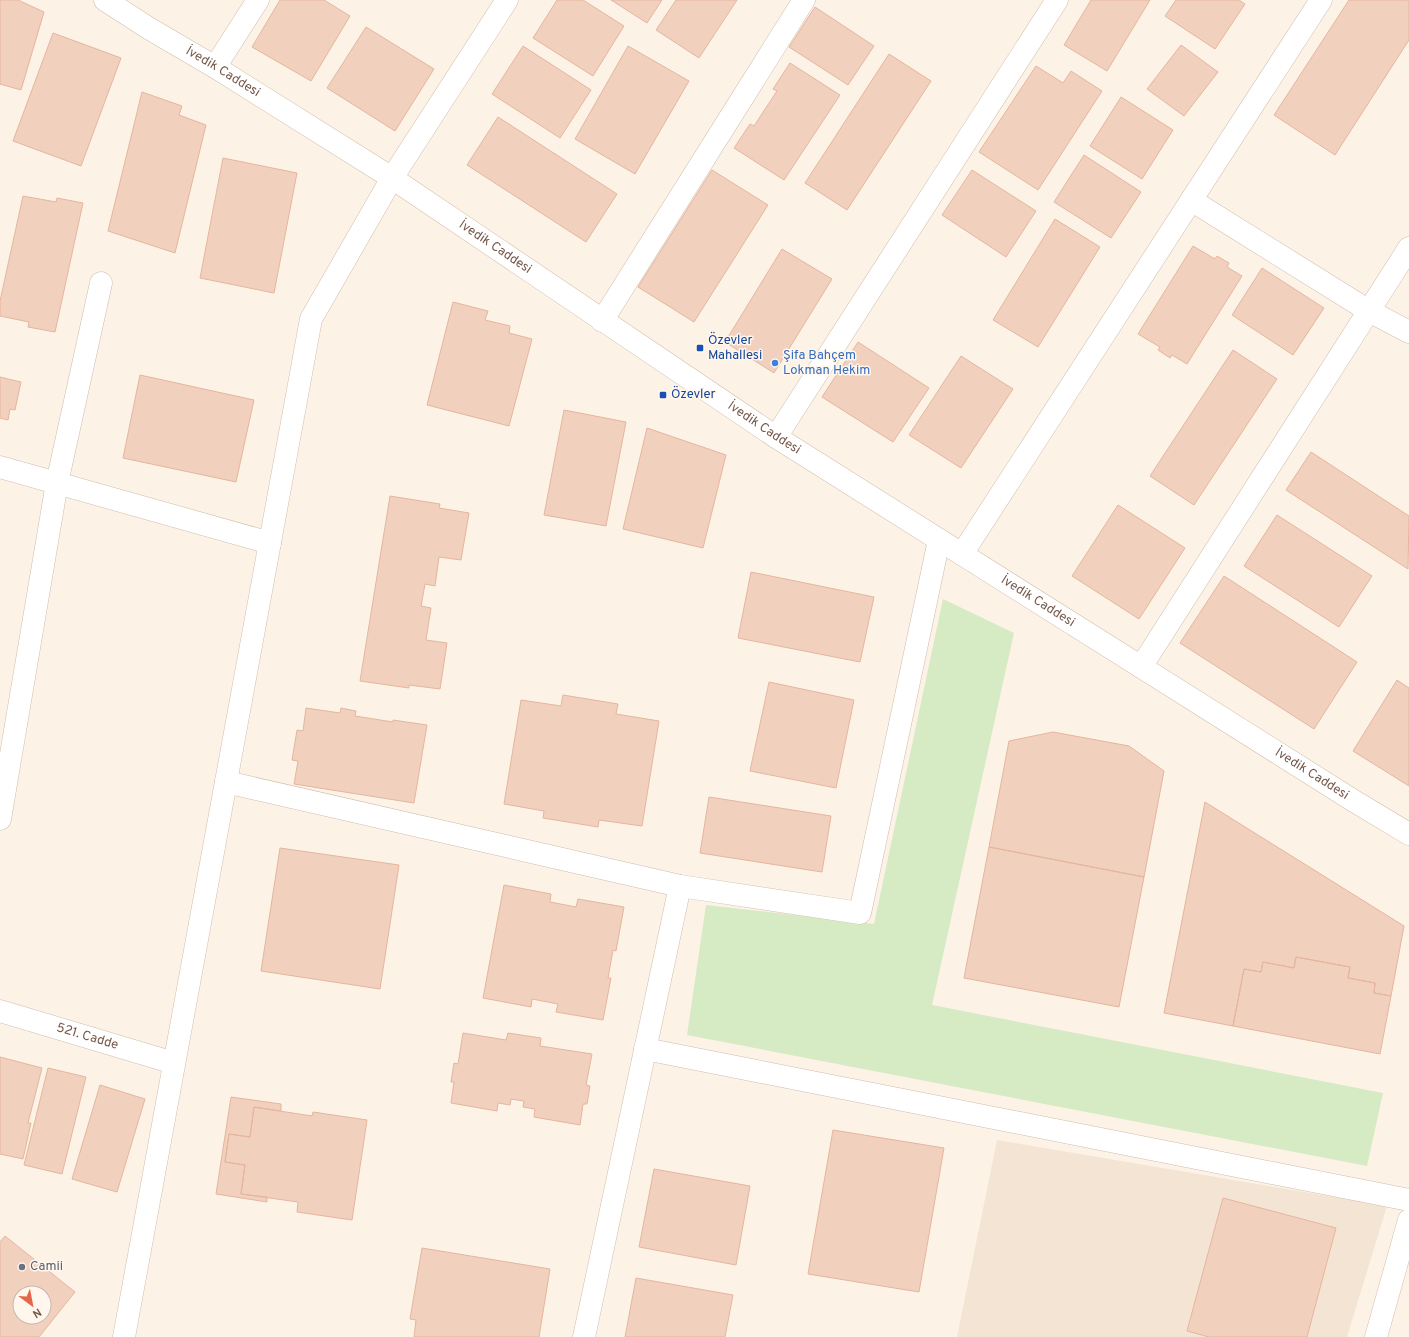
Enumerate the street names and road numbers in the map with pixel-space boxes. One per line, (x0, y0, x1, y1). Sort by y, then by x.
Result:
street label: İvedik Caddesi (182, 42, 263, 101)
street label: İvedik Caddesi (456, 216, 535, 278)
street label: İvedik Caddesi (724, 397, 803, 458)
street label: İvedik Caddesi (998, 571, 1078, 631)
street label: İvedik Caddesi (1272, 743, 1352, 804)
street label: 521. Cadde (54, 1020, 120, 1054)

